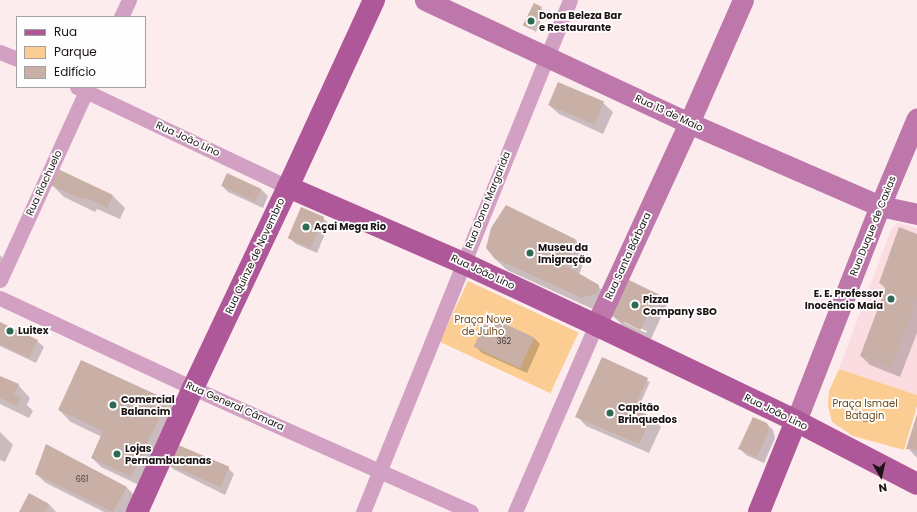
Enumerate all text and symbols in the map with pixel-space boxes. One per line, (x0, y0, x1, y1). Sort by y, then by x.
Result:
place label: Dona Beleza Bar e Restaurante (539, 9, 622, 32)
legend (16, 16, 146, 88)
marker: Dona Beleza Bar e Restaurante (526, 16, 536, 26)
text: Rua (54, 23, 77, 40)
text: Parque (54, 43, 97, 60)
text: Edifício (54, 63, 96, 80)
street label: Rua 13 de Maio (633, 92, 705, 134)
street label: Rua João Lino (154, 119, 222, 159)
street label: Rua Riachuelo (24, 148, 64, 218)
street label: Rua Dona Margarida (463, 150, 513, 250)
street label: Rua Duque de Caxias (847, 174, 899, 278)
street label: Rua Quinze de Novembro (223, 196, 287, 316)
street label: Rua Santa Bárbara (603, 211, 653, 301)
place label: Açai Mega Rio (314, 221, 386, 233)
marker: Açai Mega Rio (301, 222, 311, 232)
place label: Museu da Imigração (538, 241, 592, 264)
marker: Museu da Imigração (525, 248, 535, 258)
street label: Rua João Lino (449, 252, 517, 292)
place label: E. E. Professor Inocêncio Maia (805, 287, 883, 310)
place label: Pizza Company SBO (643, 293, 717, 316)
marker: E. E. Professor Inocêncio Maia (886, 294, 896, 304)
marker: Pizza Company SBO (630, 300, 640, 310)
park label: Praça Nove de Julho (454, 313, 512, 336)
place label: Luitex (18, 325, 49, 337)
marker: Luitex (5, 326, 15, 336)
house number: 362 (497, 337, 511, 347)
street label: Rua General Câmara (184, 379, 286, 433)
street label: Rua João Lino (742, 391, 810, 433)
place label: Comercial Balancim (121, 393, 175, 416)
park label: Praça Ismael Batagin (832, 397, 898, 420)
marker: Comercial Balancim (108, 400, 118, 410)
place label: Capitão Brinquedos (618, 401, 677, 424)
marker: Capitão Brinquedos (605, 408, 615, 418)
place label: Lojas Pernambucanas (125, 442, 211, 466)
marker: Lojas Pernambucanas (112, 449, 122, 459)
north arrow (861, 456, 901, 496)
house number: 661 (76, 475, 88, 485)
text: N (878, 479, 888, 496)

